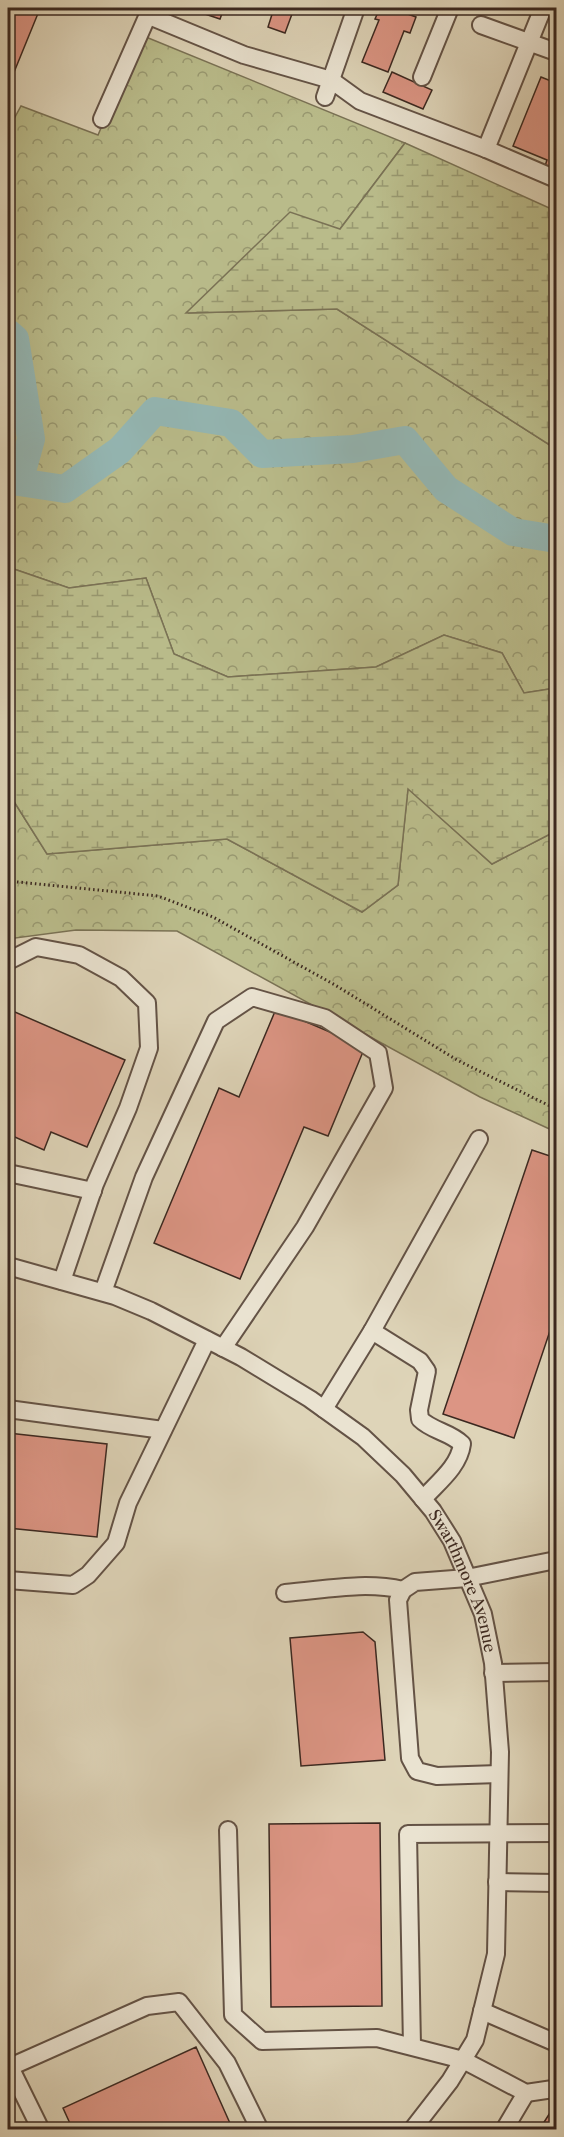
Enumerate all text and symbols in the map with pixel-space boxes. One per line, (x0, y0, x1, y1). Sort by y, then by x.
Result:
street label: Swarthmore Avenue (424, 1505, 501, 1654)

